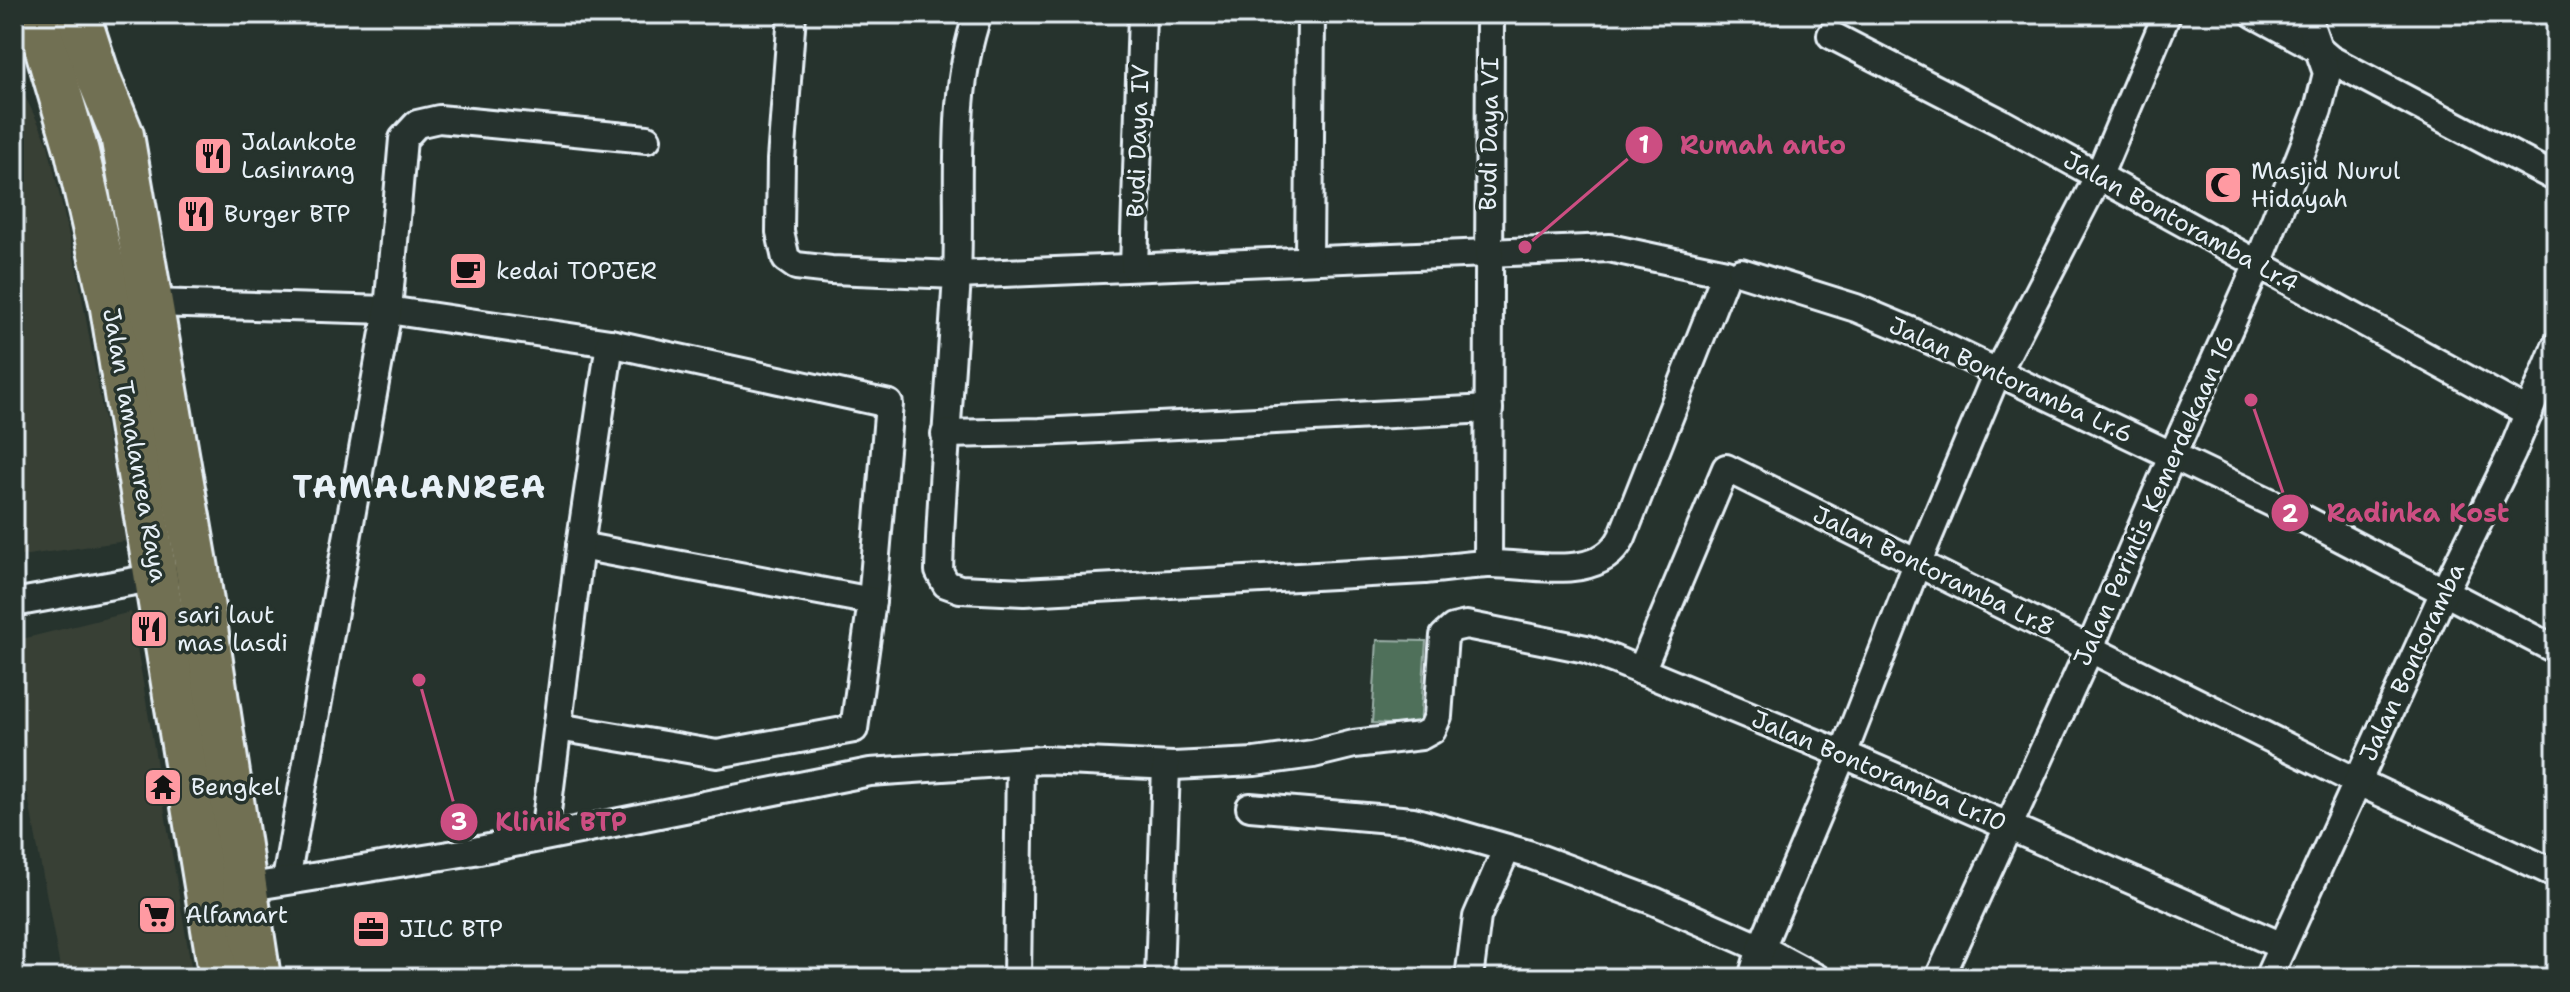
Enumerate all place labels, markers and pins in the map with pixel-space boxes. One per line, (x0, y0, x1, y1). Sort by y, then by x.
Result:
callout: Rumah anto (1624, 120, 1862, 170)
place label: Jalankote Lasinrang (241, 126, 357, 186)
restaurant icon: Jalankote Lasinrang (192, 135, 234, 177)
place label: Masjid Nurul Hidayah (2251, 155, 2401, 215)
mosque icon: Masjid Nurul Hidayah (2202, 164, 2244, 206)
restaurant icon: Burger BTP (175, 193, 217, 235)
place label: Burger BTP (224, 198, 351, 230)
cafe icon: kedai TOPJER (447, 250, 489, 292)
place label: kedai TOPJER (496, 255, 657, 287)
callout: Radinka Kost (2270, 488, 2525, 538)
place label: sari laut mas lasdi (177, 599, 288, 659)
restaurant icon: sari laut mas lasdi (128, 608, 170, 650)
temple icon: Bengkel (142, 766, 184, 808)
place label: Bengkel (191, 771, 282, 803)
callout: Klinik BTP (439, 797, 643, 847)
supermarket icon: Alfamart (136, 894, 178, 936)
place label: Alfamart (185, 899, 288, 931)
office icon: JILC BTP (350, 908, 392, 950)
place label: JILC BTP (399, 913, 503, 945)

